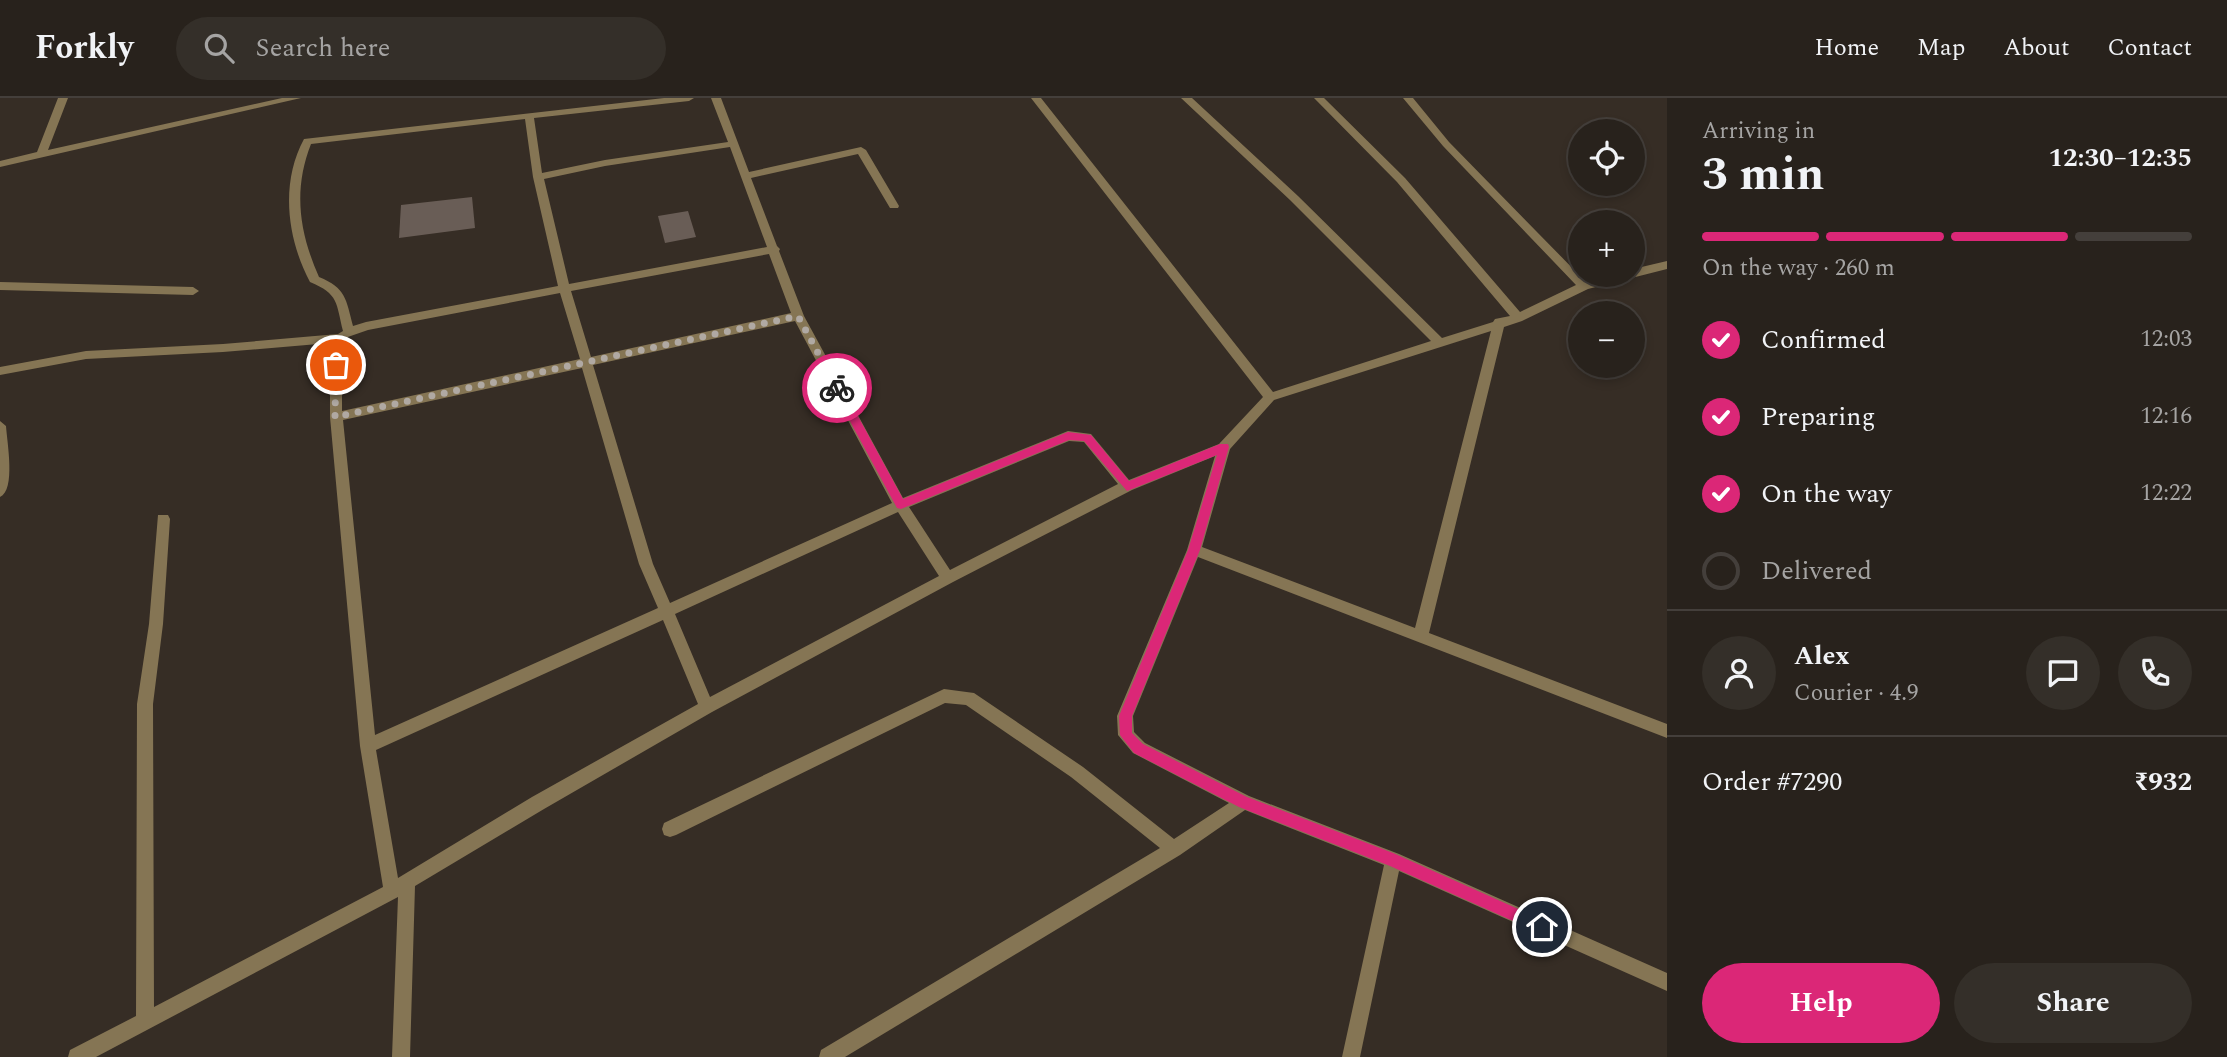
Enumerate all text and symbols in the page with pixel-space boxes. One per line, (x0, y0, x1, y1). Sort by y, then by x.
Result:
search box (176, 17, 666, 80)
text: Forkly (35, 23, 134, 73)
text: Search here (256, 28, 390, 68)
icon: search (200, 29, 238, 67)
text: Home (1814, 30, 1879, 66)
text: Map (1917, 30, 1965, 66)
text: About (2003, 30, 2069, 66)
text: Contact (2107, 30, 2192, 66)
text: Arriving in (1702, 114, 1815, 149)
map controls (1568, 119, 1645, 378)
button: locate (1568, 119, 1645, 196)
text: 12:30–12:35 (2048, 138, 2192, 178)
text: 3 min (1702, 140, 1824, 210)
button: + (1568, 210, 1645, 287)
text: On the way · 260 m (1702, 251, 1895, 286)
button: − (1568, 301, 1645, 378)
text: Confirmed (1761, 320, 1886, 360)
icon: check (1702, 321, 1740, 359)
text: 12:03 (2140, 322, 2192, 357)
pin (306, 335, 366, 395)
icon: bag (317, 346, 355, 384)
courier (802, 353, 872, 423)
icon: bike (818, 369, 856, 407)
text: Preparing (1761, 397, 1875, 437)
icon: check (1702, 398, 1740, 436)
text: 12:16 (2140, 399, 2192, 434)
text: On the way (1761, 474, 1892, 514)
icon: check (1702, 475, 1740, 513)
text: 12:22 (2140, 476, 2192, 511)
text: Delivered (1761, 551, 1872, 591)
button: person (1702, 636, 1776, 710)
text: Alex (1794, 636, 1849, 676)
button: chat (2026, 636, 2100, 710)
button: phone (2118, 636, 2192, 710)
text: Courier · 4.9 (1794, 676, 1919, 711)
text: Order #7290 (1702, 762, 1842, 802)
text: ₹932 (2134, 762, 2192, 802)
pin (1512, 897, 1572, 957)
icon: home (1523, 908, 1561, 946)
button: Help (1702, 963, 1940, 1043)
button: Share (1954, 963, 2192, 1043)

